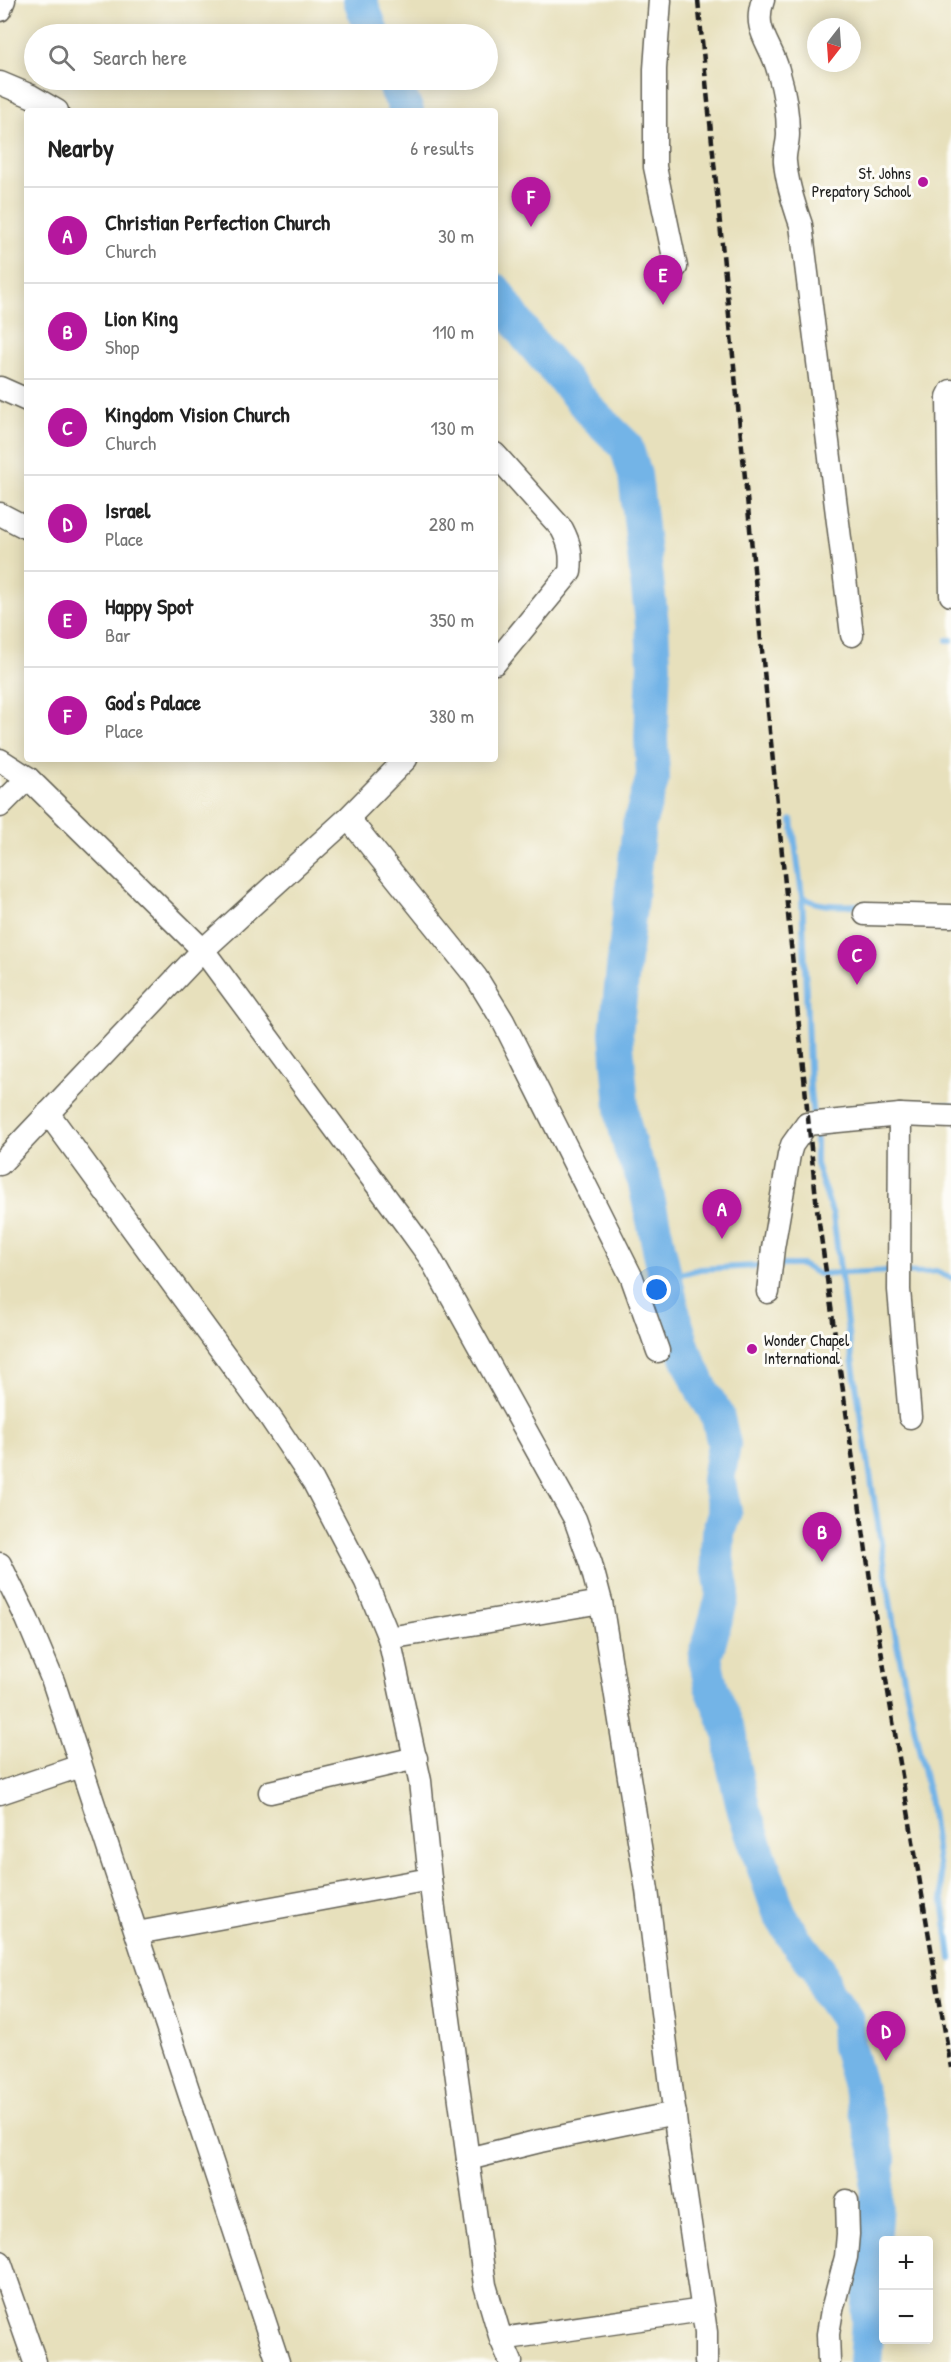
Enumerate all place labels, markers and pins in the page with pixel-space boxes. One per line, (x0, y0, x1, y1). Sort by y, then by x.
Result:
place label: St. Johns Prepatory School (812, 162, 912, 202)
marker: St. Johns Prepatory School (916, 175, 930, 189)
pin: F (512, 178, 550, 227)
pin: E (644, 256, 682, 305)
pin: C (838, 936, 876, 985)
pin: A (702, 1190, 742, 1239)
place label: Wonder Chapel International (764, 1329, 850, 1369)
marker: Wonder Chapel International (745, 1342, 759, 1356)
pin: B (802, 1512, 842, 1562)
pin: D (866, 2012, 906, 2061)

